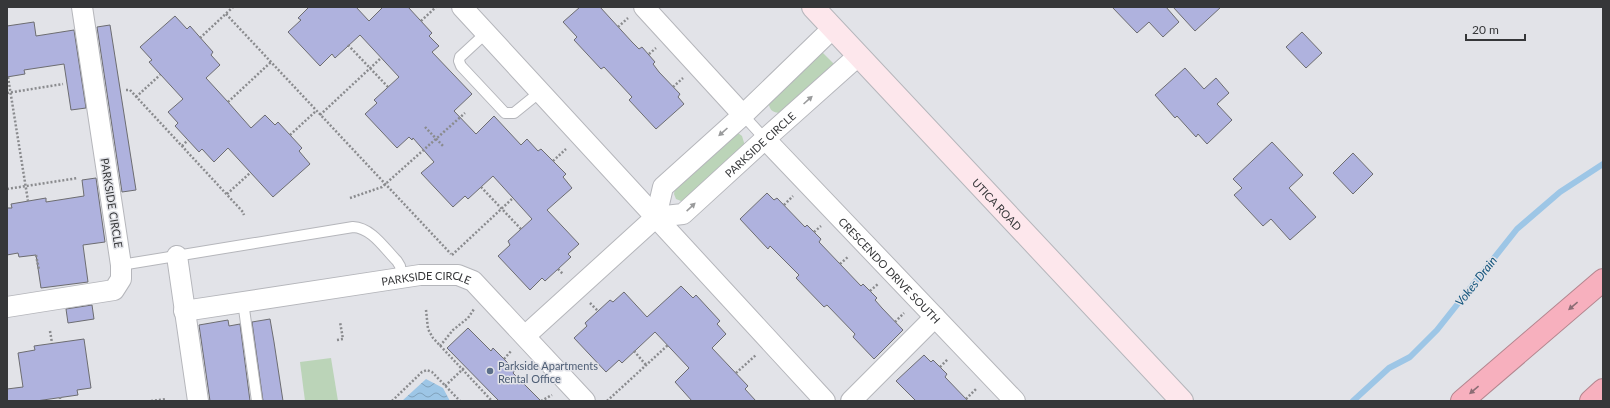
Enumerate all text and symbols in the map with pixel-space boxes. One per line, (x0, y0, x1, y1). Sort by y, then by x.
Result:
scale bar (1466, 16, 1525, 42)
text: 20 m (1472, 22, 1499, 37)
one-way arrow (803, 96, 813, 105)
street label: PARKSIDE CIRCLE (722, 109, 798, 179)
one-way arrow (718, 128, 729, 137)
street label: PARKSIDE CIRCLE (98, 157, 126, 249)
street label: UTICA ROAD (970, 175, 1025, 233)
one-way arrow (686, 202, 697, 211)
street label: CRESCENDO DRIVE SOUTH (836, 214, 944, 326)
water label: Vokes Drain (1452, 253, 1500, 309)
street label: PARKSIDE CIRCLE (380, 269, 473, 287)
one-way arrow (1568, 301, 1579, 310)
place label: Parkside Apartments Rental Office (498, 359, 598, 385)
marker: Parkside Apartments Rental Office (485, 366, 495, 376)
one-way arrow (1469, 386, 1480, 395)

